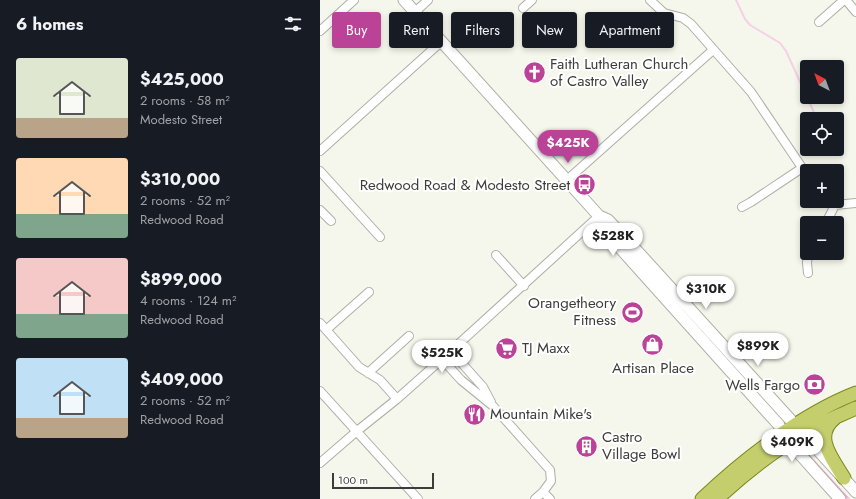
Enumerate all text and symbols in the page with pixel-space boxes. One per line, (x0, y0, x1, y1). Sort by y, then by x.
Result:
text: 6 homes (16, 12, 84, 36)
chip: Buy (332, 12, 381, 48)
chip: Rent (389, 12, 443, 48)
chip: Filters (451, 12, 514, 48)
chip: New (522, 12, 577, 48)
chip: Apartment (585, 12, 674, 48)
icon: filters (282, 13, 304, 35)
place label: Faith Lutheran Church of Castro Valley (550, 53, 688, 92)
church icon: Faith Lutheran Church of Castro Valley (522, 60, 548, 86)
north arrow (800, 60, 844, 104)
map controls (800, 60, 844, 260)
text: $425,000 (140, 67, 224, 91)
icon: home (48, 74, 96, 122)
text: 2 rooms · 58 m² (140, 91, 230, 110)
text: Modesto Street (140, 110, 222, 129)
button: locate (800, 112, 844, 156)
pin: $425K (540, 130, 596, 164)
text: $425K (546, 133, 590, 152)
button: + (800, 164, 844, 208)
text: $310,000 (140, 167, 220, 191)
bus stop icon: Redwood Road & Modesto Street (572, 172, 598, 198)
icon: home (48, 174, 96, 222)
place label: Redwood Road & Modesto Street (360, 174, 570, 196)
text: 2 rooms · 52 m² (140, 191, 230, 210)
text: Redwood Road (140, 210, 224, 229)
button: − (800, 216, 844, 260)
pin: $528K (585, 223, 641, 257)
text: $528K (592, 226, 634, 245)
text: $899,000 (140, 267, 222, 291)
icon: home (48, 274, 96, 322)
pin: $310K (678, 276, 734, 310)
text: $310K (686, 279, 726, 298)
text: 4 rooms · 124 m² (140, 291, 236, 310)
place label: Orangetheory Fitness (528, 292, 616, 331)
sports icon: Orangetheory Fitness (619, 299, 645, 325)
text: Redwood Road (140, 310, 224, 329)
shop icon: Artisan Place (640, 332, 666, 358)
pin: $899K (730, 333, 786, 367)
supermarket icon: TJ Maxx (493, 335, 519, 361)
text: $899K (737, 336, 779, 355)
place label: TJ Maxx (522, 337, 570, 359)
pin: $525K (414, 340, 470, 374)
text: $525K (421, 343, 463, 362)
place label: Artisan Place (612, 357, 694, 379)
text: $409,000 (140, 367, 223, 391)
bank icon: Wells Fargo (802, 372, 828, 398)
icon: home (48, 374, 96, 422)
place label: Wells Fargo (725, 374, 800, 396)
text: 2 rooms · 52 m² (140, 391, 230, 410)
restaurant icon: Mountain Mike's (462, 401, 488, 427)
place label: Mountain Mike's (490, 403, 592, 425)
text: Redwood Road (140, 410, 224, 429)
place label: Castro Village Bowl (602, 426, 681, 465)
pin: $409K (764, 429, 820, 463)
text: $409K (770, 432, 814, 451)
building icon: Castro Village Bowl (573, 433, 599, 459)
scale bar (332, 471, 434, 490)
text: 100 m (338, 472, 368, 488)

